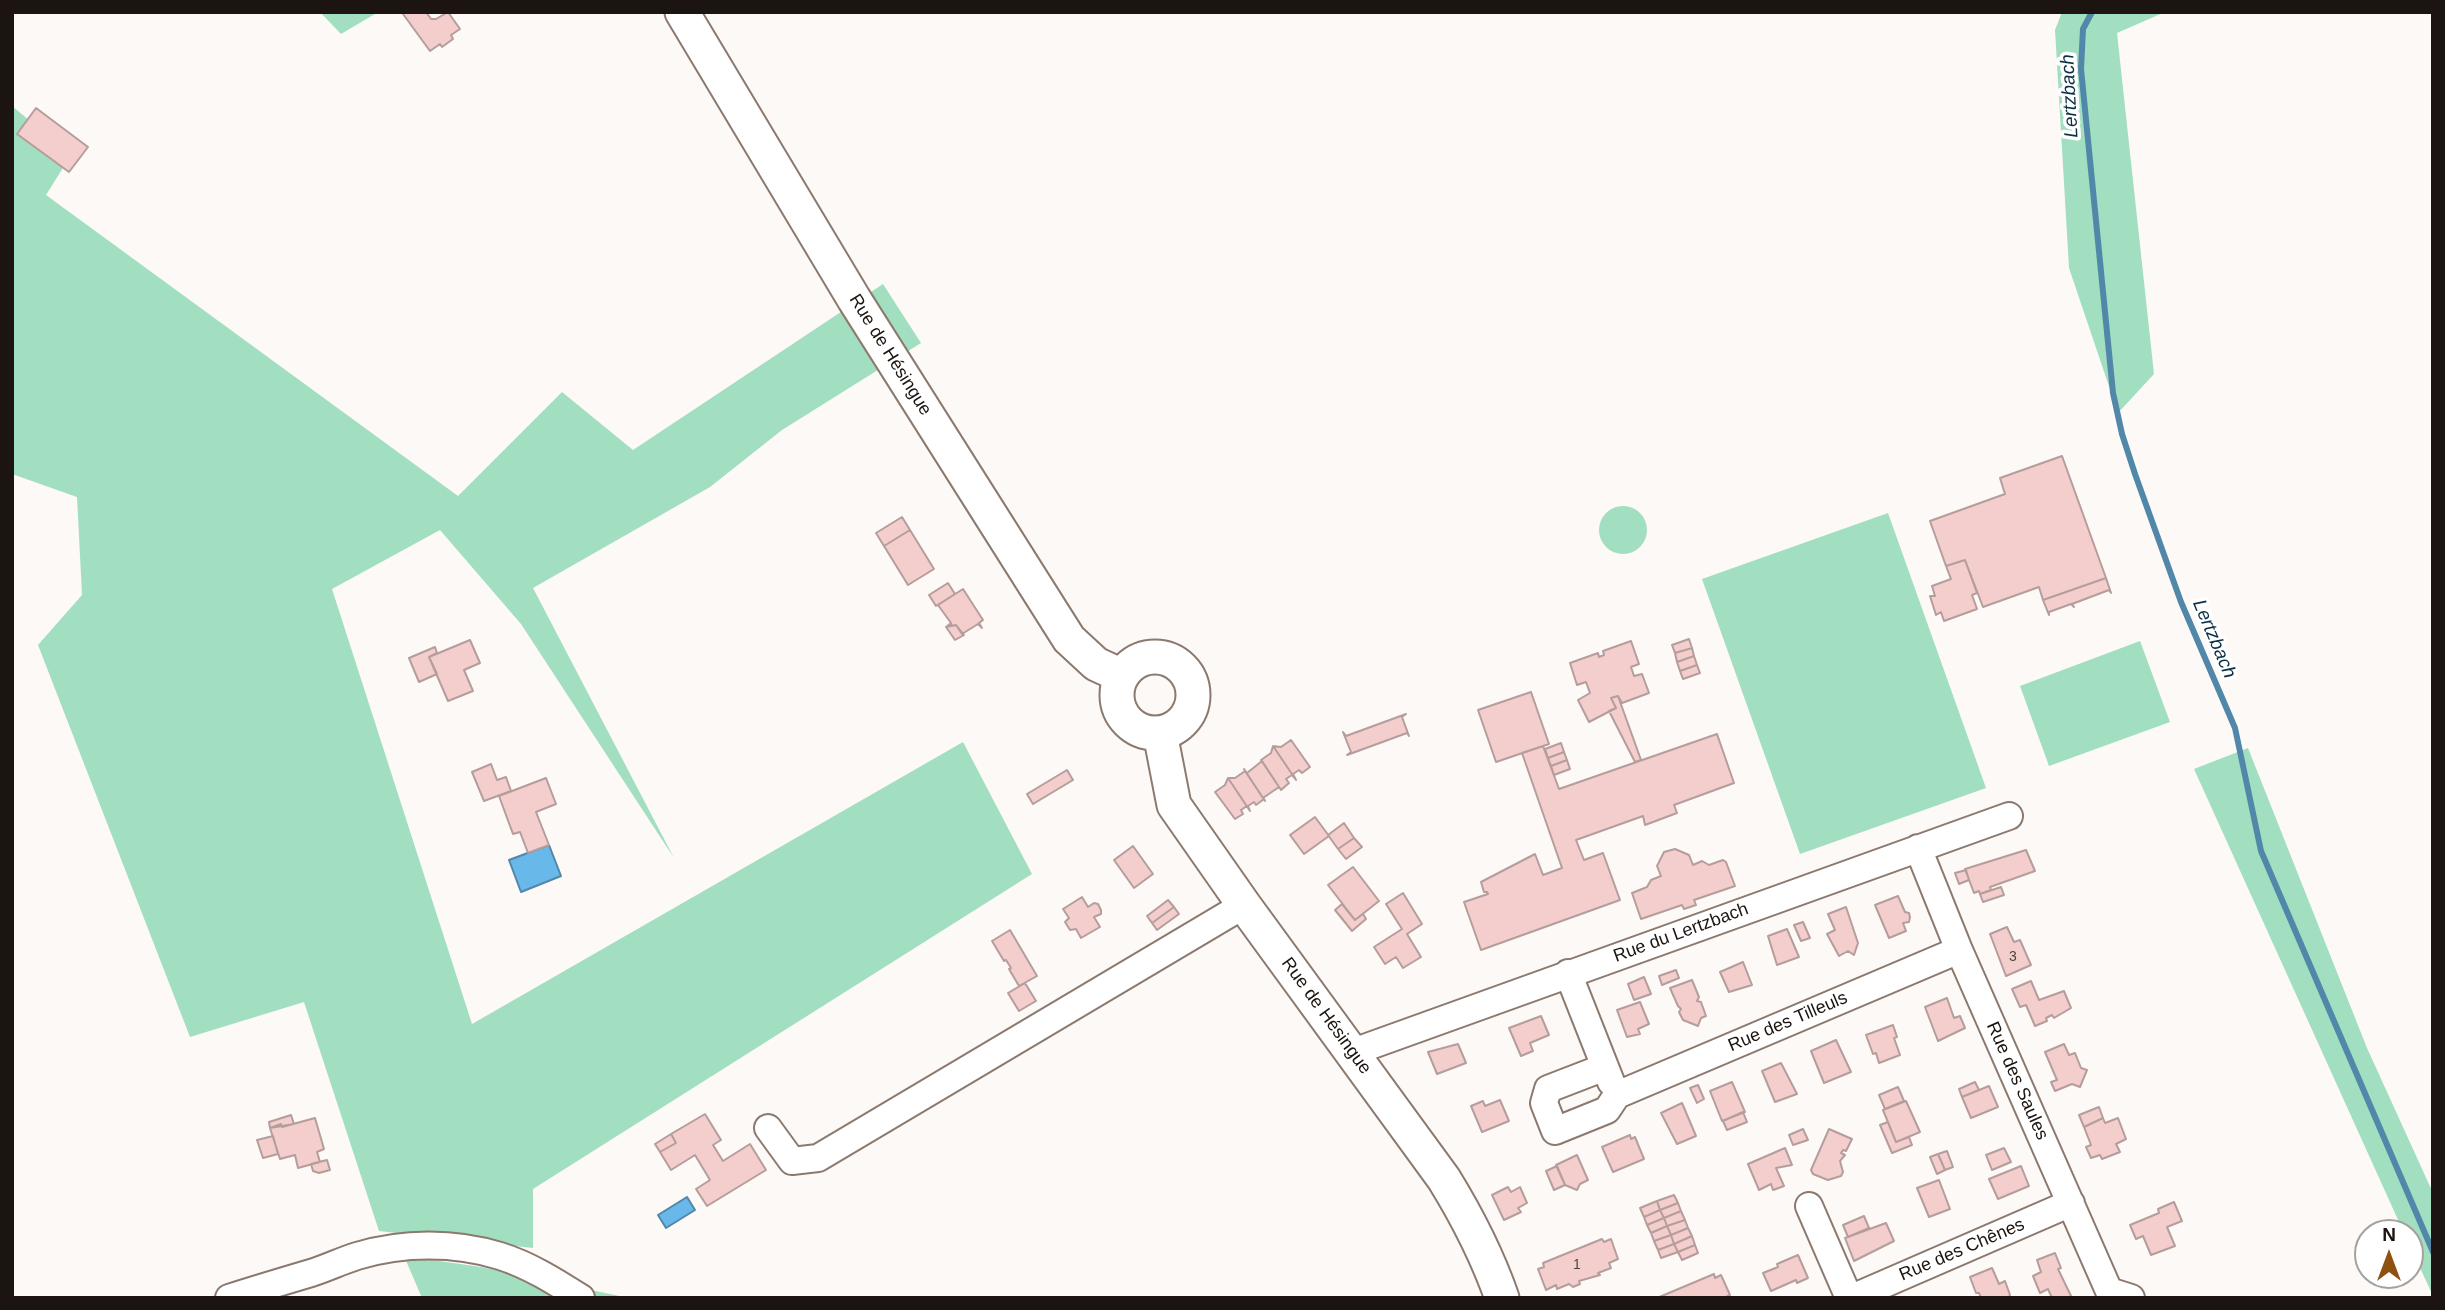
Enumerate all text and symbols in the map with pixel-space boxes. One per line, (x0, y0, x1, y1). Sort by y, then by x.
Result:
water label: Lertzbach (2056, 54, 2084, 138)
street label: Rue de Hésingue (844, 290, 936, 420)
water label: Lertzbach (2187, 596, 2241, 682)
street label: Rue du Lertzbach (1611, 899, 1751, 967)
house number: 3 (2009, 949, 2017, 965)
street label: Rue de Hésingue (1276, 953, 1376, 1079)
street label: Rue des Tilleuls (1725, 987, 1851, 1057)
street label: Rue des Saules (1981, 1019, 2053, 1143)
street label: Rue des Chênes (1896, 1214, 2028, 1286)
north arrow (2354, 1219, 2424, 1289)
text: N (2382, 1224, 2396, 1245)
house number: 1 (1573, 1257, 1581, 1273)

